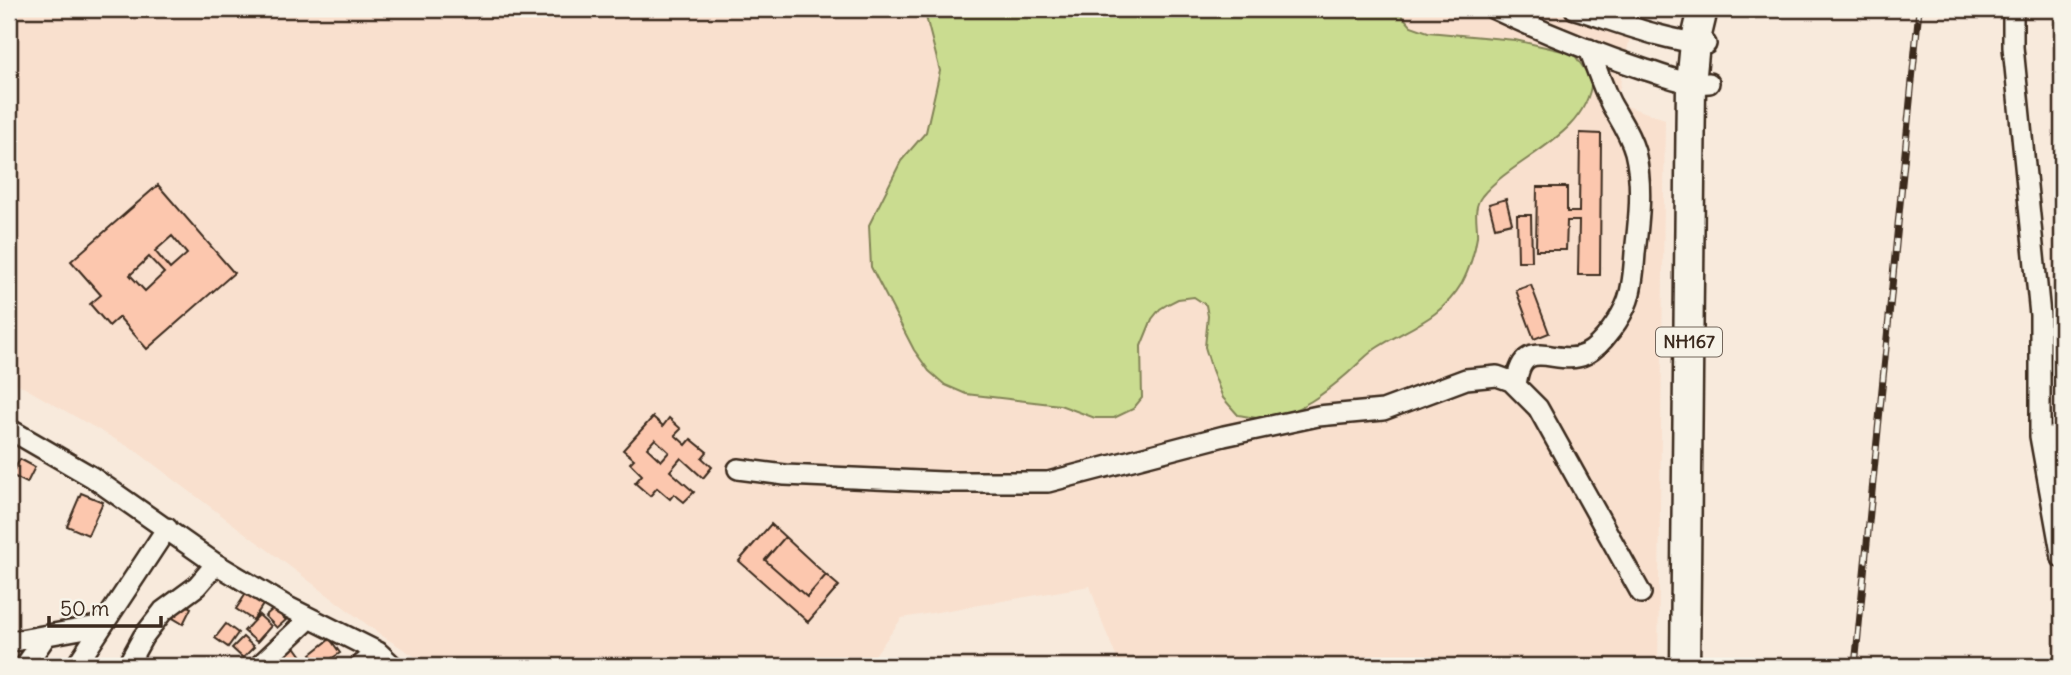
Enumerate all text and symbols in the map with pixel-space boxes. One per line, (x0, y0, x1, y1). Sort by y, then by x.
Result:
road number: NH167 (1656, 328, 1722, 356)
scale bar (49, 584, 161, 628)
text: 50 m (60, 595, 109, 622)

